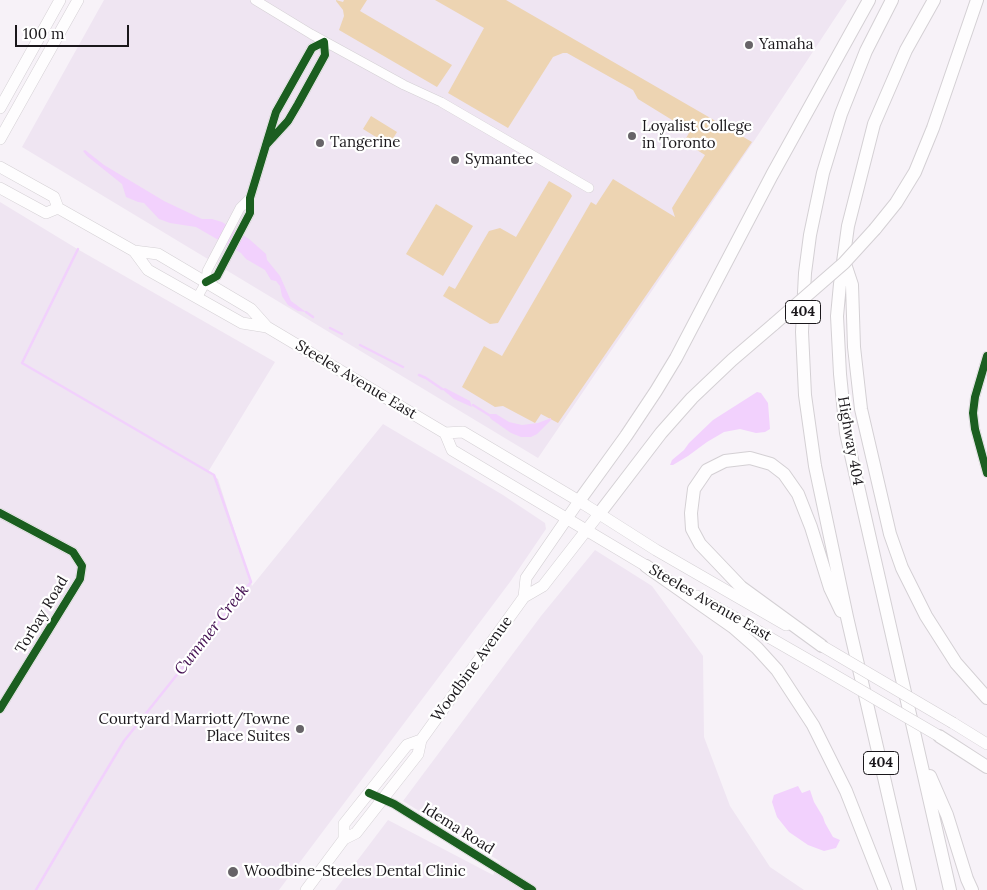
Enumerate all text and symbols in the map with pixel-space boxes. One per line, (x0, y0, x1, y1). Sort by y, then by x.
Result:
scale bar (18, 15, 131, 47)
text: 100 m (23, 24, 64, 43)
place label: Yamaha (759, 36, 813, 54)
marker: Yamaha (743, 39, 755, 51)
place label: Loyalist College in Toronto (642, 118, 752, 153)
marker: Loyalist College in Toronto (626, 130, 638, 142)
place label: Tangerine (330, 134, 400, 152)
marker: Tangerine (314, 137, 326, 149)
place label: Symantec (465, 151, 533, 169)
marker: Symantec (449, 154, 461, 166)
road number: 404 (786, 300, 820, 324)
street label: Steeles Avenue East (292, 337, 420, 423)
street label: Highway 404 (833, 395, 867, 487)
street label: Steeles Avenue East (646, 561, 774, 645)
street label: Torbay Road (12, 573, 72, 657)
water label: Cummer Creek (171, 581, 253, 679)
street label: Woodbine Avenue (428, 613, 516, 725)
place label: Courtyard Marriott/Towne Place Suites (98, 711, 290, 746)
marker: Courtyard Marriott/Towne Place Suites (294, 723, 306, 735)
road number: 404 (864, 751, 898, 774)
street label: Idema Road (419, 800, 497, 858)
place label: Woodbine-Steeles Dental Clinic (244, 863, 466, 881)
marker: Woodbine-Steeles Dental Clinic (226, 865, 240, 879)

